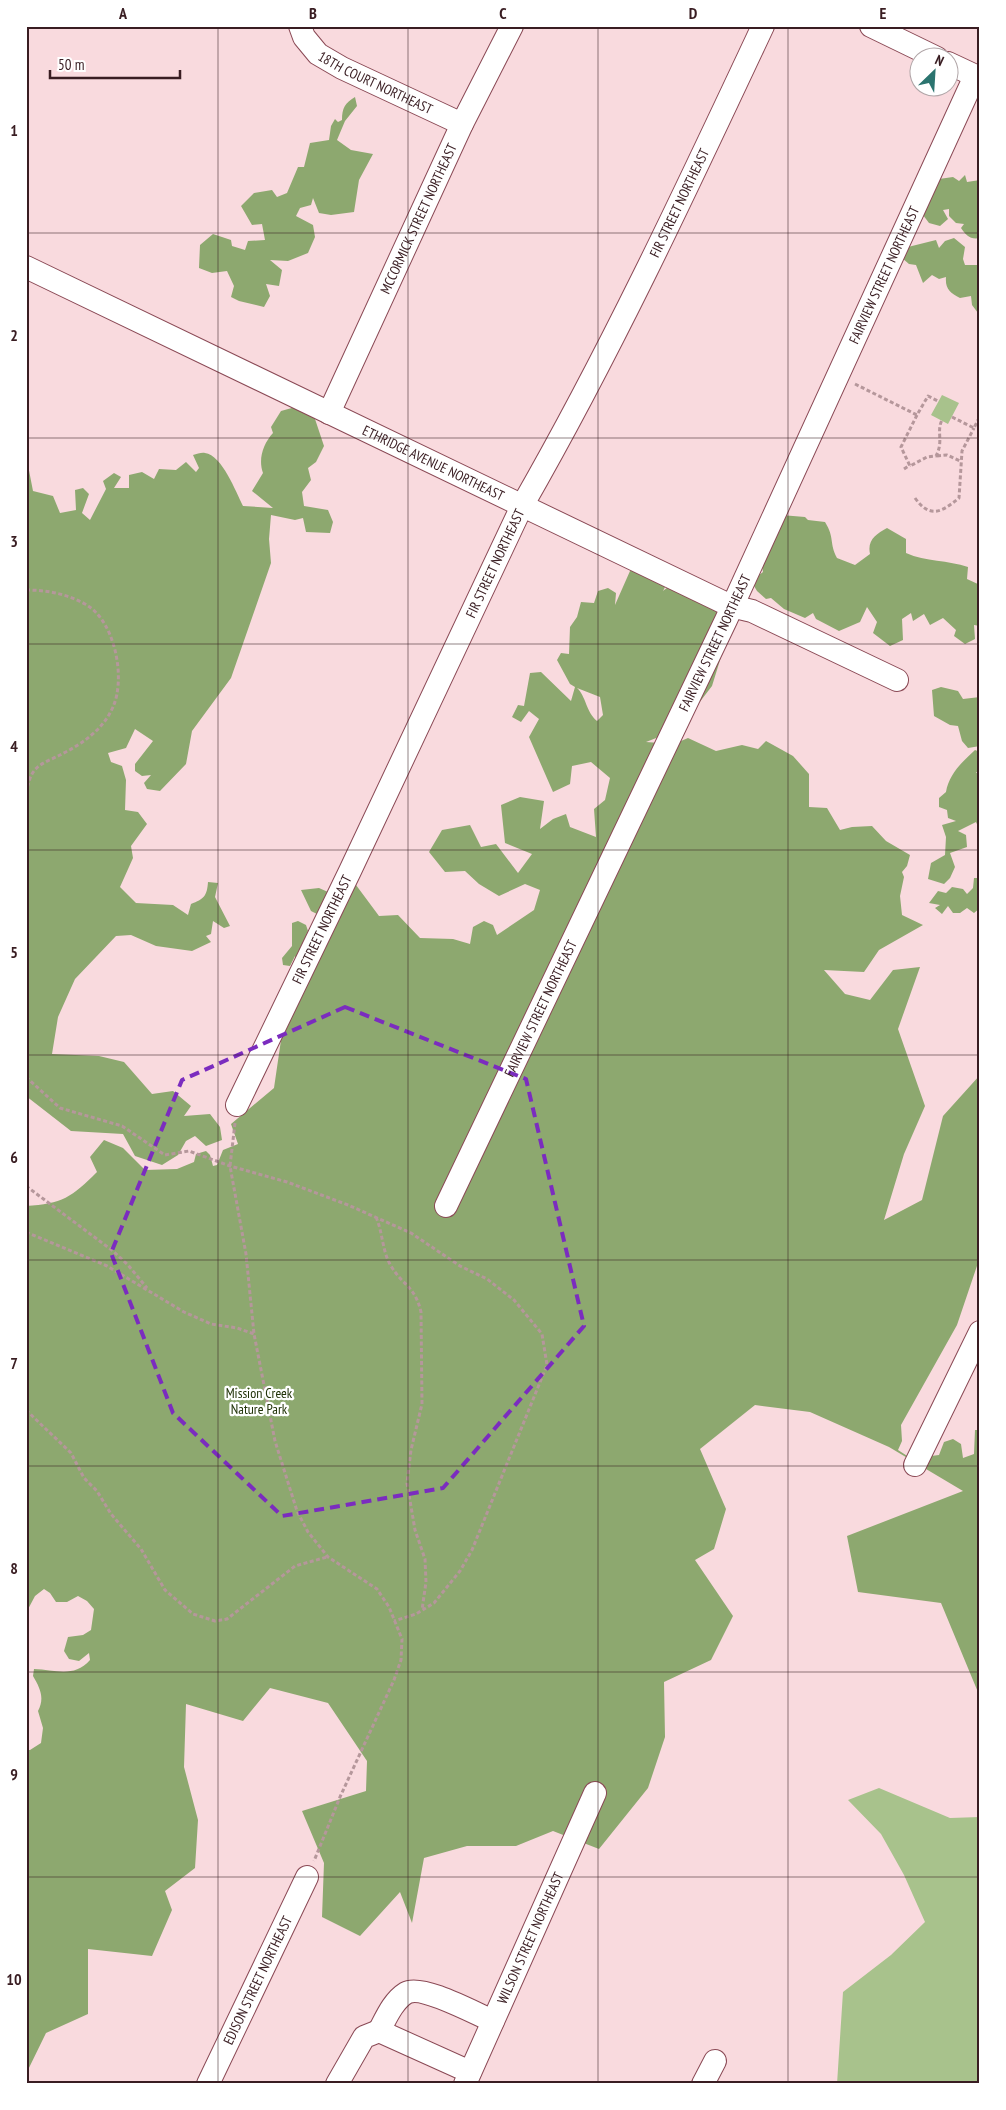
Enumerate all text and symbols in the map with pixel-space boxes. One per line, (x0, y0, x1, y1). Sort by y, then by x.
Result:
text: A (118, 3, 128, 23)
text: B (309, 3, 317, 23)
text: C (499, 3, 507, 23)
text: D (689, 3, 698, 23)
text: E (880, 3, 887, 23)
street label: 18TH COURT NORTHEAST (315, 47, 436, 118)
scale bar (50, 48, 180, 80)
north arrow (908, 48, 958, 98)
text: N (932, 50, 947, 70)
text: 50 m (58, 55, 84, 74)
text: 1 (10, 120, 18, 140)
street label: MCCORMICK STREET NORTHEAST (376, 140, 461, 297)
street label: FIR STREET NORTHEAST (645, 145, 713, 260)
street label: FAIRVIEW STREET NORTHEAST (845, 202, 924, 347)
text: 2 (10, 325, 18, 345)
street label: ETHRIDGE AVENUE NORTHEAST (360, 421, 508, 505)
street label: FIR STREET NORTHEAST (462, 505, 529, 621)
text: 3 (10, 531, 18, 551)
street label: FAIRVIEW STREET NORTHEAST (675, 571, 755, 714)
text: 4 (10, 736, 18, 756)
street label: FIR STREET NORTHEAST (288, 871, 356, 987)
street label: FAIRVIEW STREET NORTHEAST (500, 936, 581, 1080)
text: 5 (10, 942, 18, 962)
text: 6 (10, 1147, 18, 1167)
text: 7 (10, 1353, 18, 1373)
park label: Mission Creek Nature Park (226, 1384, 293, 1418)
text: 8 (10, 1558, 18, 1578)
text: 9 (10, 1764, 18, 1784)
street label: WILSON STREET NORTHEAST (493, 1869, 568, 2007)
street label: EDISON STREET NORTHEAST (219, 1912, 296, 2048)
text: 10 (6, 1969, 22, 1989)

